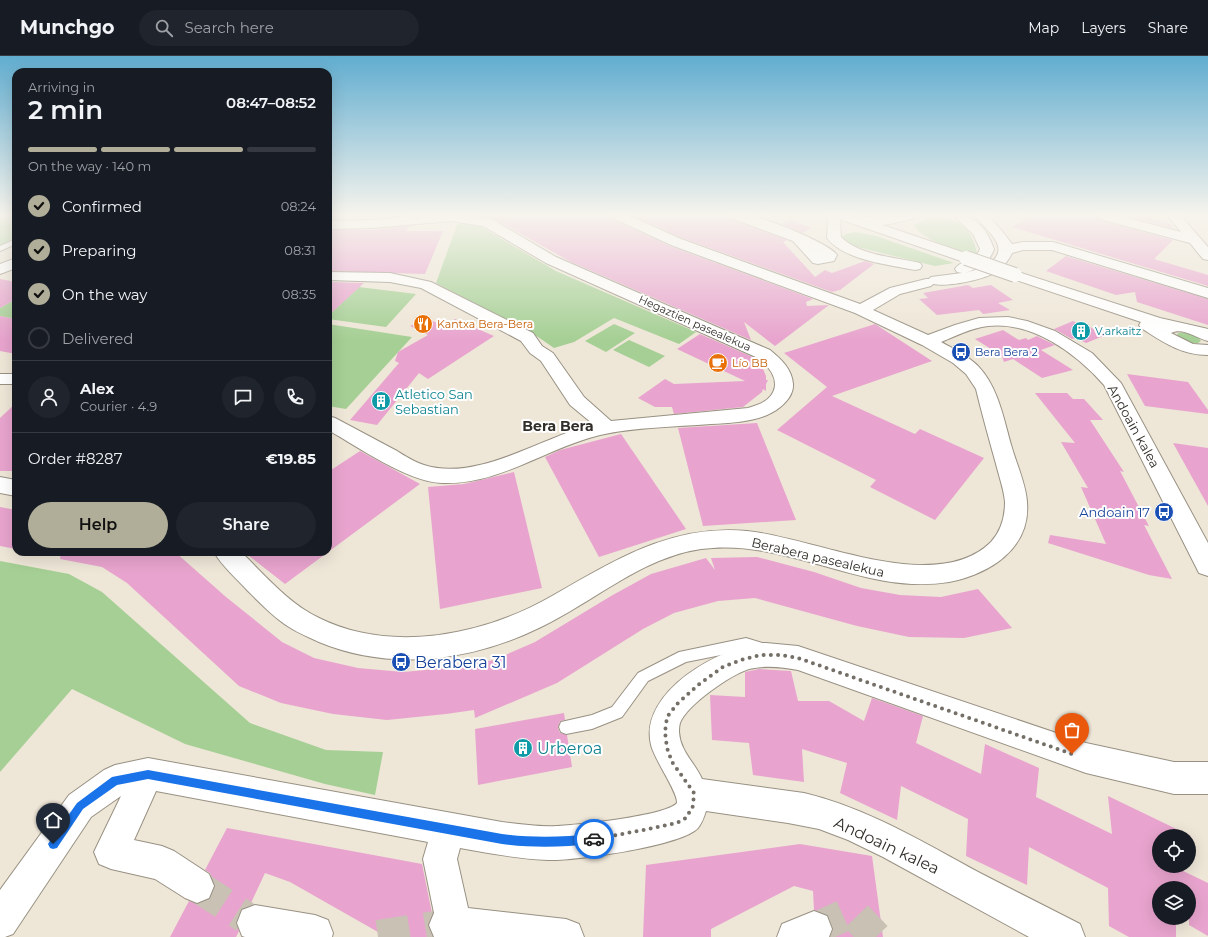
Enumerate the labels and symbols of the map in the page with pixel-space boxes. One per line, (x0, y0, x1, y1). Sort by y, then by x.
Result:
street label: Hegaztien pasealekua (637, 292, 753, 354)
restaurant icon: Kantxa Bera-Bera (412, 313, 434, 335)
place label: Kantxa Bera-Bera (437, 317, 533, 331)
building icon: V.arkaitz (1070, 320, 1092, 342)
place label: V.arkaitz (1095, 324, 1142, 338)
bus stop icon: Bera Bera 2 (950, 341, 972, 363)
place label: Bera Bera 2 (975, 345, 1038, 359)
cafe icon: Lío BB (707, 352, 729, 374)
place label: Lío BB (732, 356, 768, 370)
street label: Andoain kalea (1105, 382, 1163, 470)
place label: Atletico San Sebastian (395, 386, 473, 417)
building icon: Atletico San Sebastian (370, 390, 392, 412)
district label: Bera Bera (522, 417, 594, 435)
bus stop icon: Andoain 17 (1153, 501, 1175, 523)
place label: Andoain 17 (1079, 504, 1150, 520)
street label: Berabera pasealekua (750, 534, 886, 580)
bus stop icon: Berabera 31 (390, 651, 412, 673)
place label: Berabera 31 (415, 653, 507, 672)
pin (1055, 713, 1089, 754)
building icon: Urberoa (512, 737, 534, 759)
place label: Urberoa (537, 739, 602, 758)
pin (36, 803, 70, 844)
street label: Andoain kalea (831, 813, 942, 878)
courier (574, 819, 614, 859)

